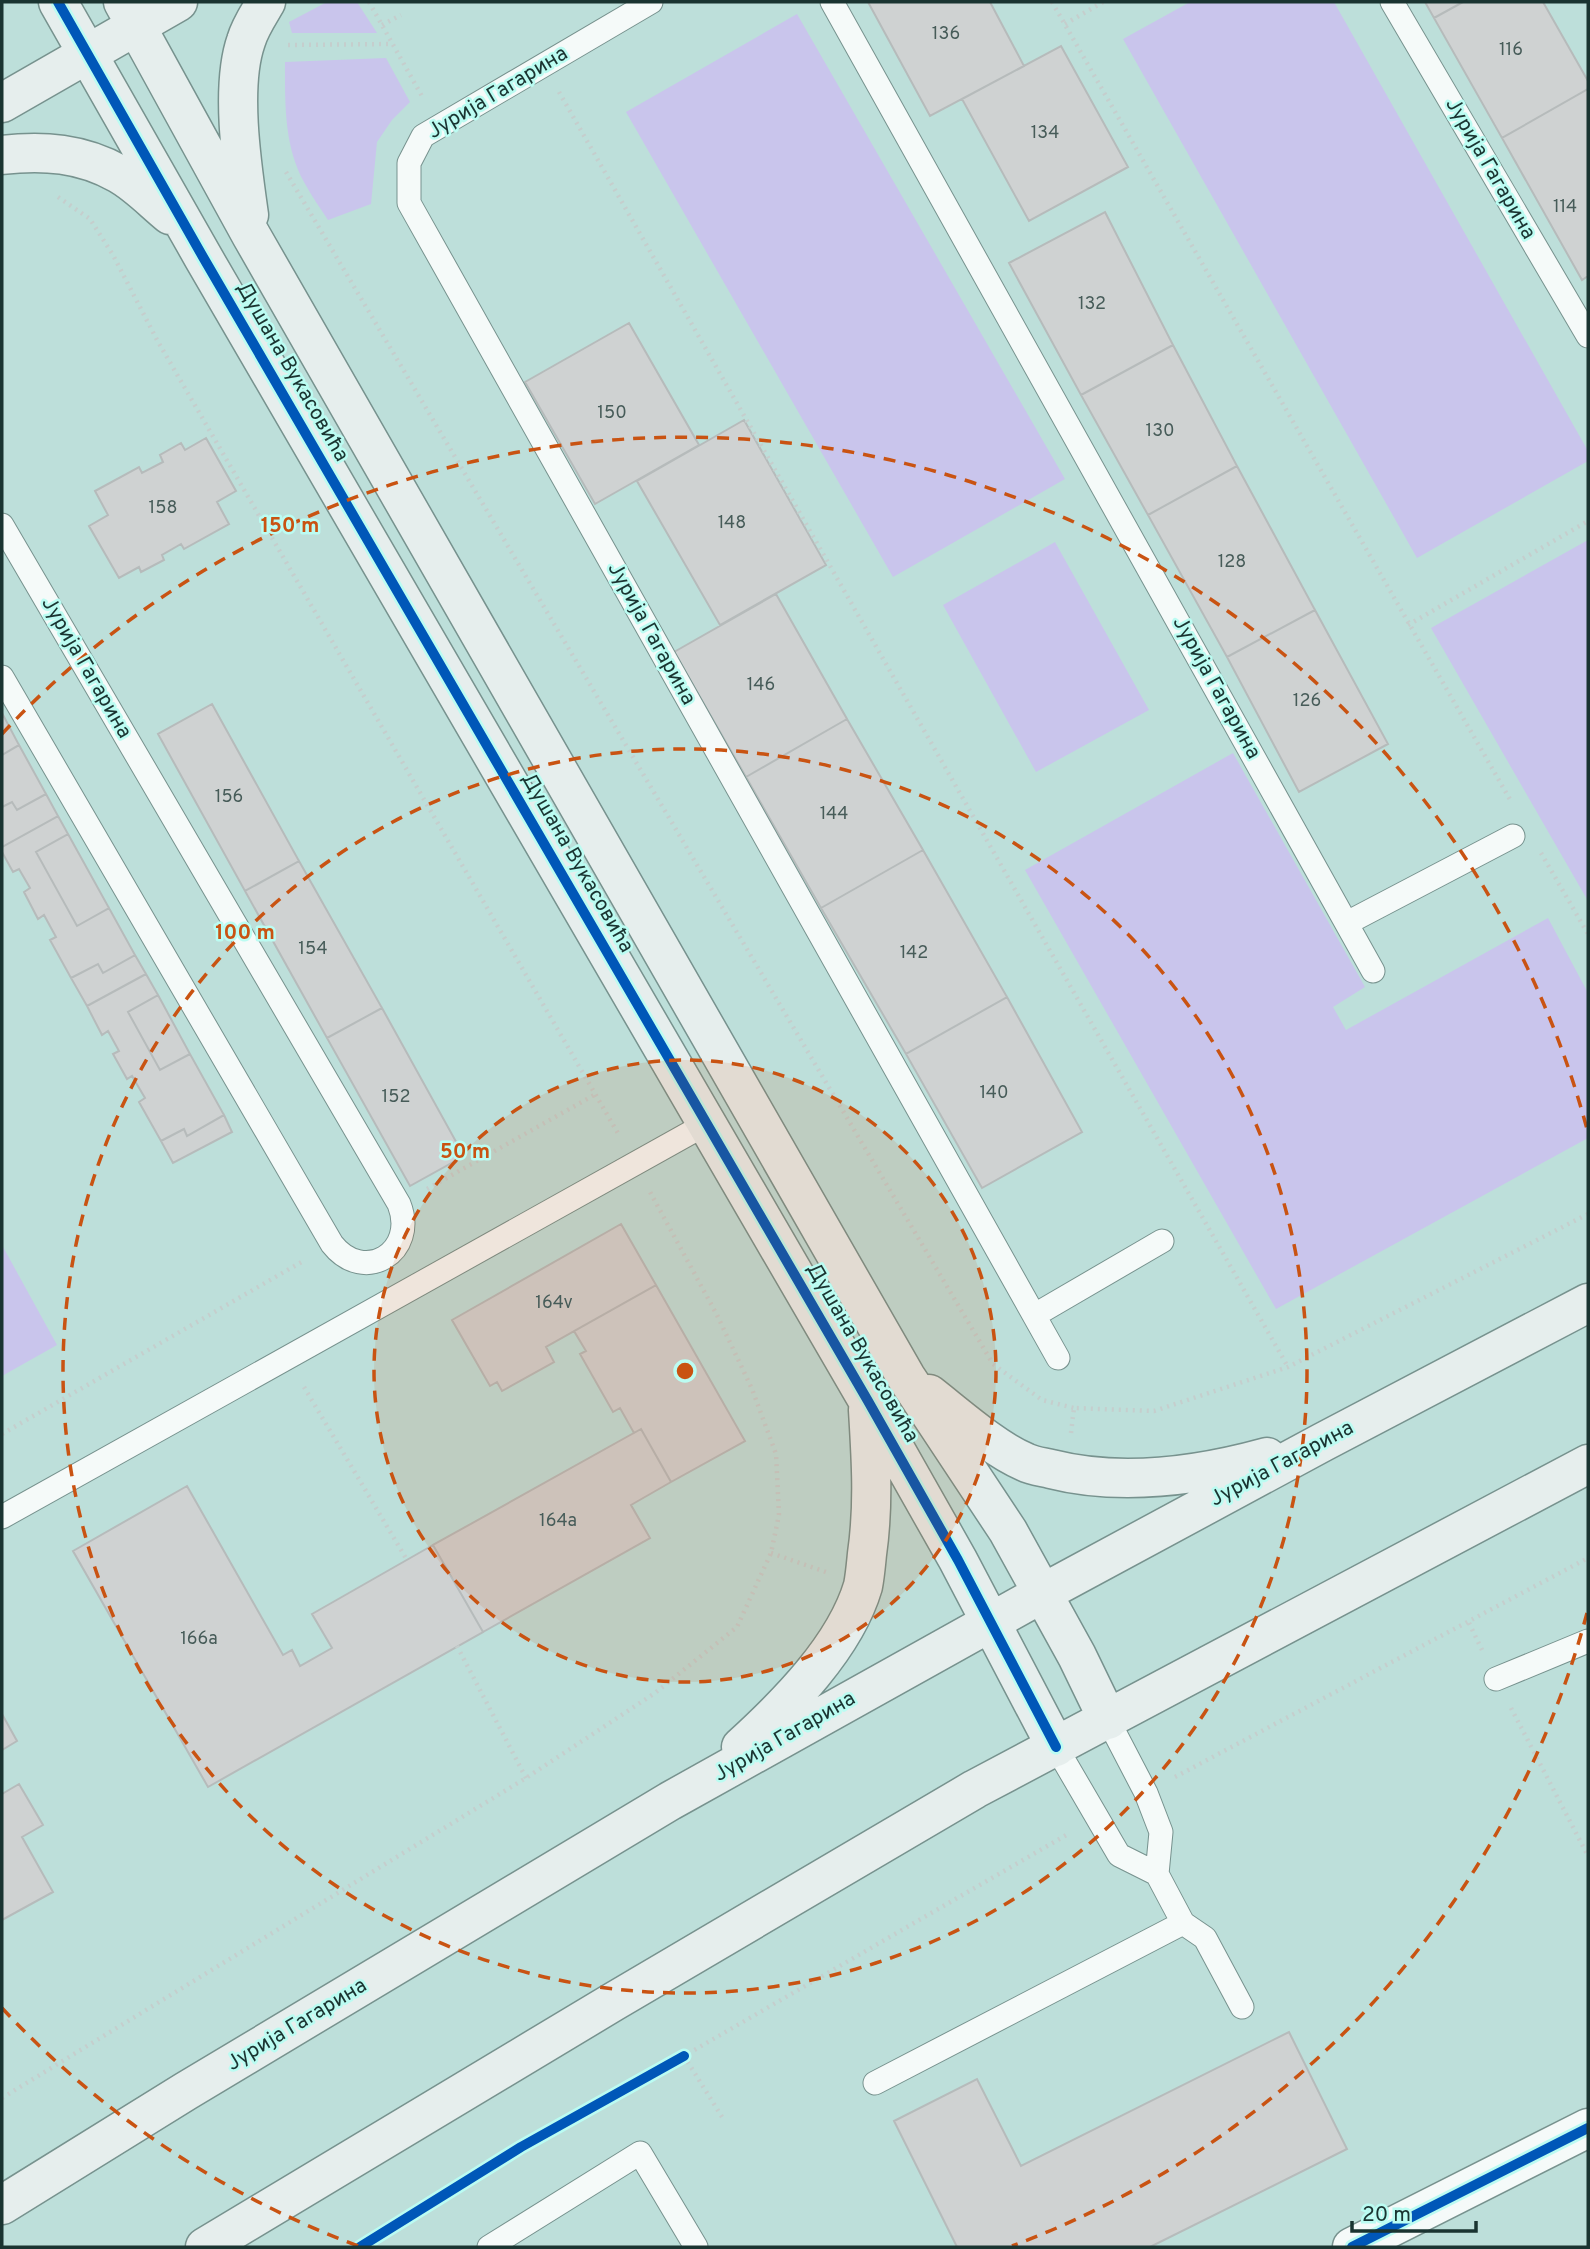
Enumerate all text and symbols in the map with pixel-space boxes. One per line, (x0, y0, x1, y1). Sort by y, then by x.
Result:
house number: 136 (932, 23, 960, 46)
house number: 116 (1499, 39, 1523, 62)
street label: Јурија Гагарина (423, 40, 573, 146)
street label: Јурија Гагарина (1439, 93, 1541, 245)
house number: 134 (1031, 122, 1059, 145)
house number: 114 (1553, 196, 1577, 219)
street label: Душана Вукасовића (229, 277, 355, 467)
house number: 132 (1078, 293, 1106, 316)
house number: 150 (597, 402, 627, 425)
house number: 130 (1146, 420, 1174, 443)
house number: 158 (149, 497, 177, 520)
house number: 148 (718, 512, 746, 535)
text: 150 m (261, 513, 319, 540)
house number: 128 (1218, 551, 1246, 574)
street label: Јурија Гагарина (601, 558, 701, 710)
street label: Јурија Гагарина (35, 592, 137, 744)
street label: Јурија Гагарина (1166, 612, 1266, 764)
house number: 146 (747, 674, 775, 697)
house number: 126 (1293, 690, 1321, 713)
street label: Душана Вукасовића (514, 768, 640, 958)
house number: 156 (215, 786, 243, 809)
house number: 144 (820, 803, 848, 826)
text: 100 m (215, 920, 275, 947)
house number: 154 (298, 938, 328, 961)
house number: 142 (900, 942, 928, 965)
house number: 140 (979, 1082, 1009, 1105)
house number: 152 (382, 1086, 410, 1109)
text: 50 m (440, 1139, 490, 1166)
street label: Душана Вукасовића (799, 1258, 925, 1448)
house number: 164v (535, 1292, 573, 1315)
centre of rings (673, 1359, 697, 1383)
street label: Јурија Гагарина (1205, 1415, 1359, 1513)
house number: 164a (539, 1510, 577, 1533)
house number: 166a (180, 1628, 218, 1651)
street label: Јурија Гагарина (709, 1686, 861, 1788)
street label: Јурија Гагарина (222, 1972, 372, 2078)
scale bar (1352, 2190, 1476, 2234)
text: 20 m (1362, 2202, 1411, 2229)

